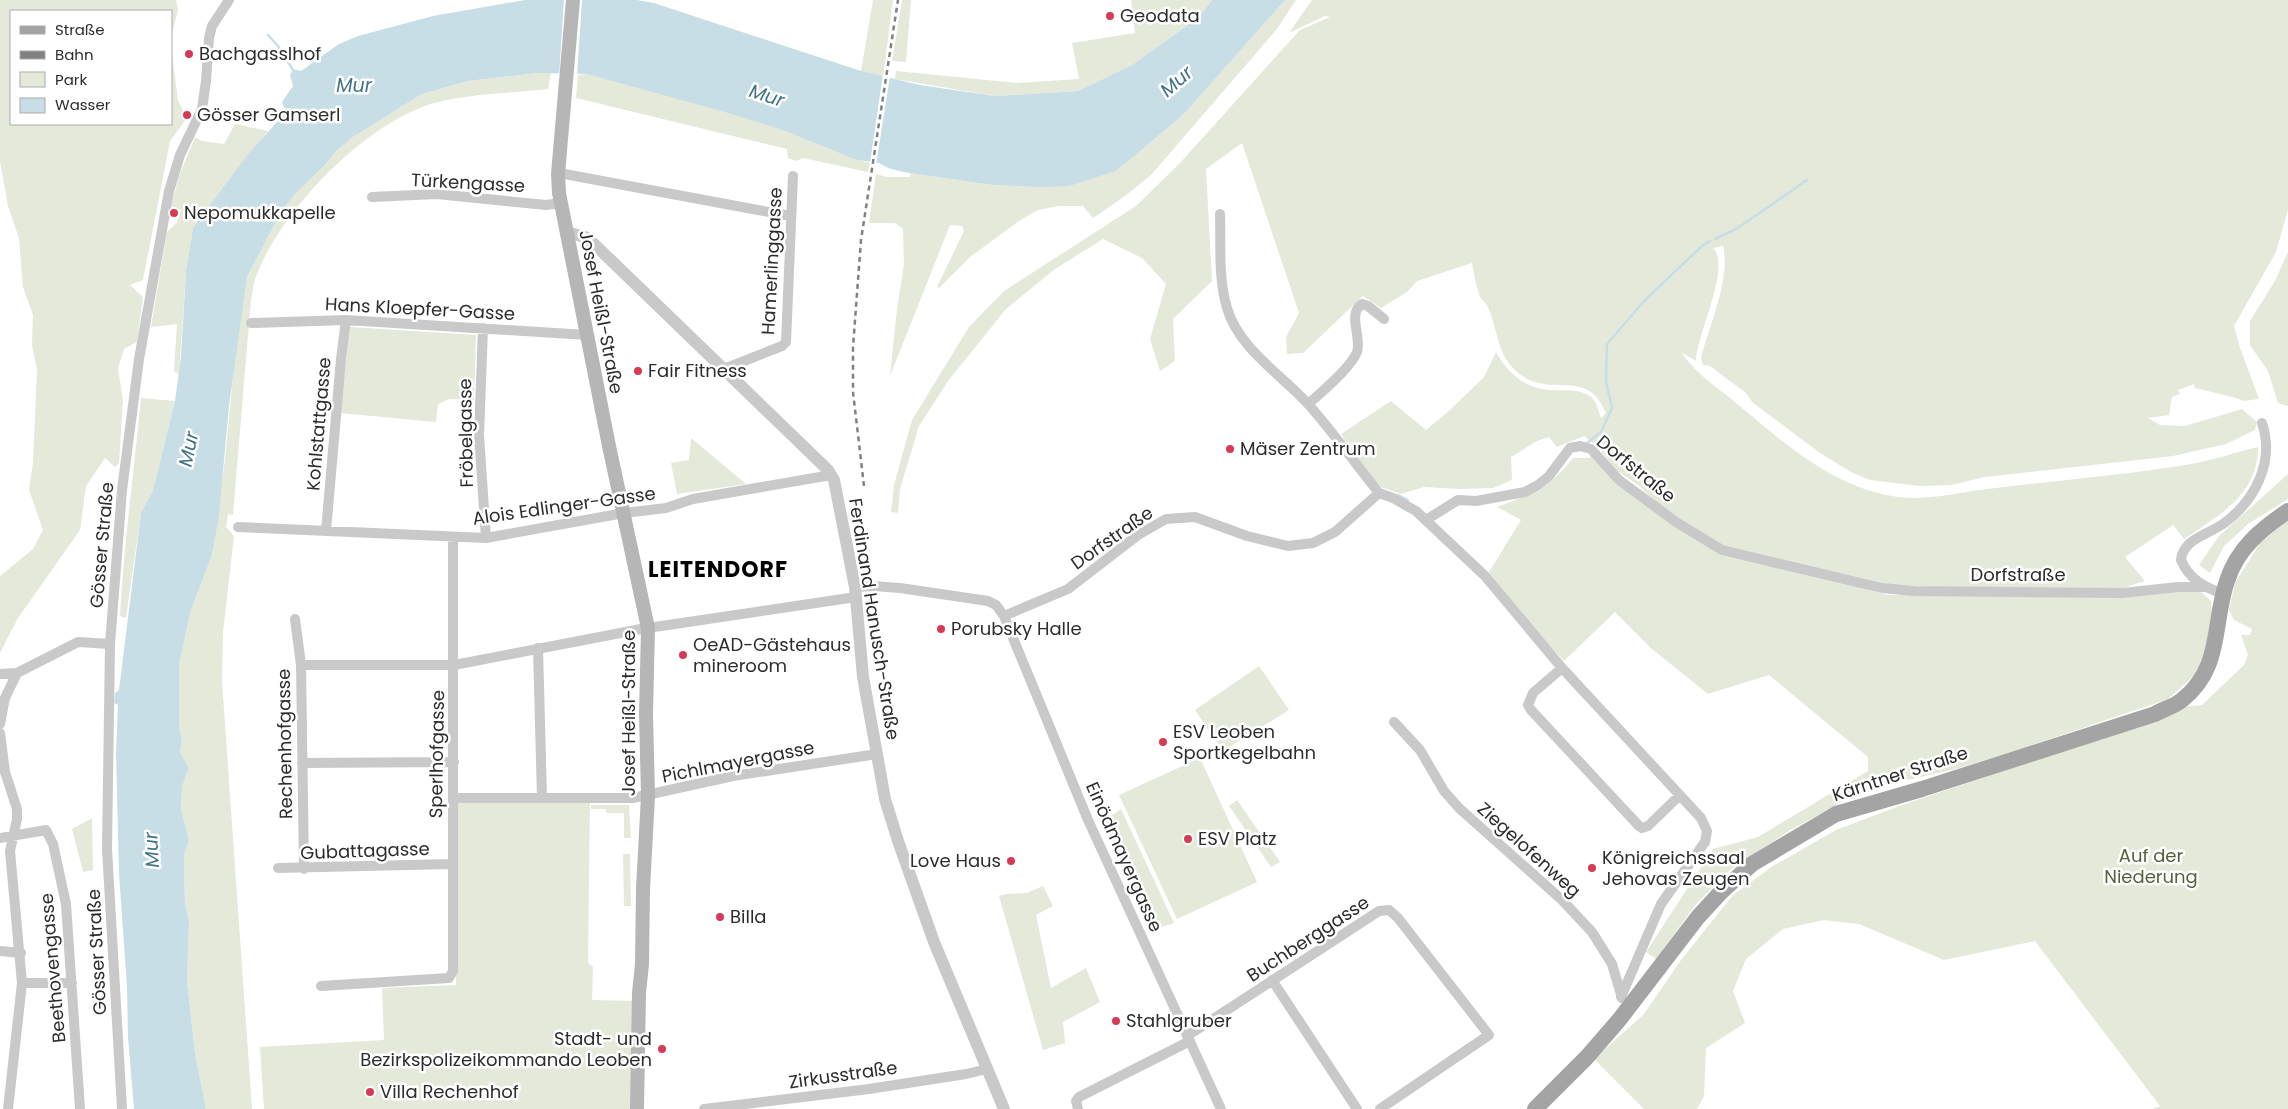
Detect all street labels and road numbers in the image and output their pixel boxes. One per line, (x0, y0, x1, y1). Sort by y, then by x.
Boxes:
street label: Türkengasse (410, 167, 526, 198)
street label: Hamerlinggasse (755, 186, 788, 335)
street label: Josef Heißl-Straße (573, 228, 630, 396)
street label: Hans Kloepfer-Gasse (324, 291, 516, 326)
street label: Kohlstattgasse (300, 356, 337, 492)
street label: Fröbelgasse (452, 378, 479, 488)
street label: Dorfstraße (1591, 429, 1681, 508)
street label: Alois Edlinger-Gasse (471, 480, 657, 531)
street label: Gösser Straße (84, 481, 119, 609)
street label: Ferdinand Hanusch-Straße (843, 496, 906, 742)
street label: Dorfstraße (1066, 500, 1158, 575)
street label: Dorfstraße (1970, 562, 2066, 587)
street label: Josef Heißl-Straße (616, 630, 641, 796)
street label: Rechenhofgasse (271, 669, 298, 819)
street label: Sperlhofgasse (423, 690, 450, 818)
street label: Pichlmayergasse (660, 734, 816, 789)
street label: Kärntner Straße (1829, 740, 1971, 807)
street label: Einödmayergasse (1080, 778, 1169, 936)
street label: Ziegelofenweg (1472, 796, 1586, 903)
street label: Gubattagasse (300, 836, 430, 865)
street label: Gösser Straße (81, 888, 112, 1016)
street label: Buchberggasse (1242, 890, 1374, 988)
street label: Beethovengasse (34, 892, 71, 1044)
street label: Zirkusstraße (787, 1055, 899, 1094)

